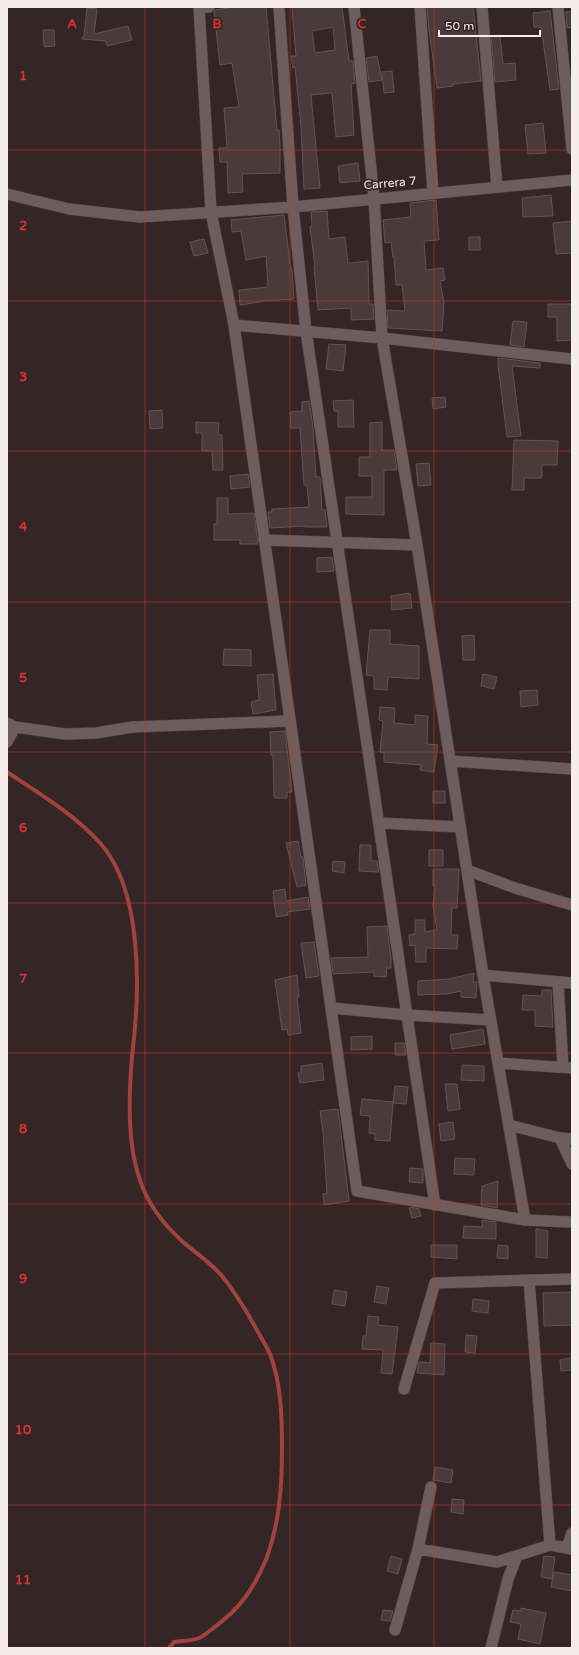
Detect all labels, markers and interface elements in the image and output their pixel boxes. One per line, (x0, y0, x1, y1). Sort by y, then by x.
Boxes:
scale bar (439, 12, 540, 38)
text: A (67, 16, 77, 32)
text: B (212, 16, 222, 32)
text: C (357, 16, 367, 32)
text: 50 m (445, 19, 474, 33)
text: 1 (19, 68, 27, 84)
street label: Carrera 7 (363, 174, 417, 192)
text: 2 (19, 218, 27, 234)
text: 3 (19, 369, 27, 385)
text: 4 (19, 519, 28, 535)
text: 5 (19, 670, 27, 686)
text: 6 (19, 820, 27, 836)
text: 7 (19, 971, 27, 987)
text: 8 (19, 1121, 27, 1137)
text: 9 (19, 1271, 27, 1287)
text: 10 (15, 1422, 31, 1438)
text: 11 (15, 1572, 31, 1588)

